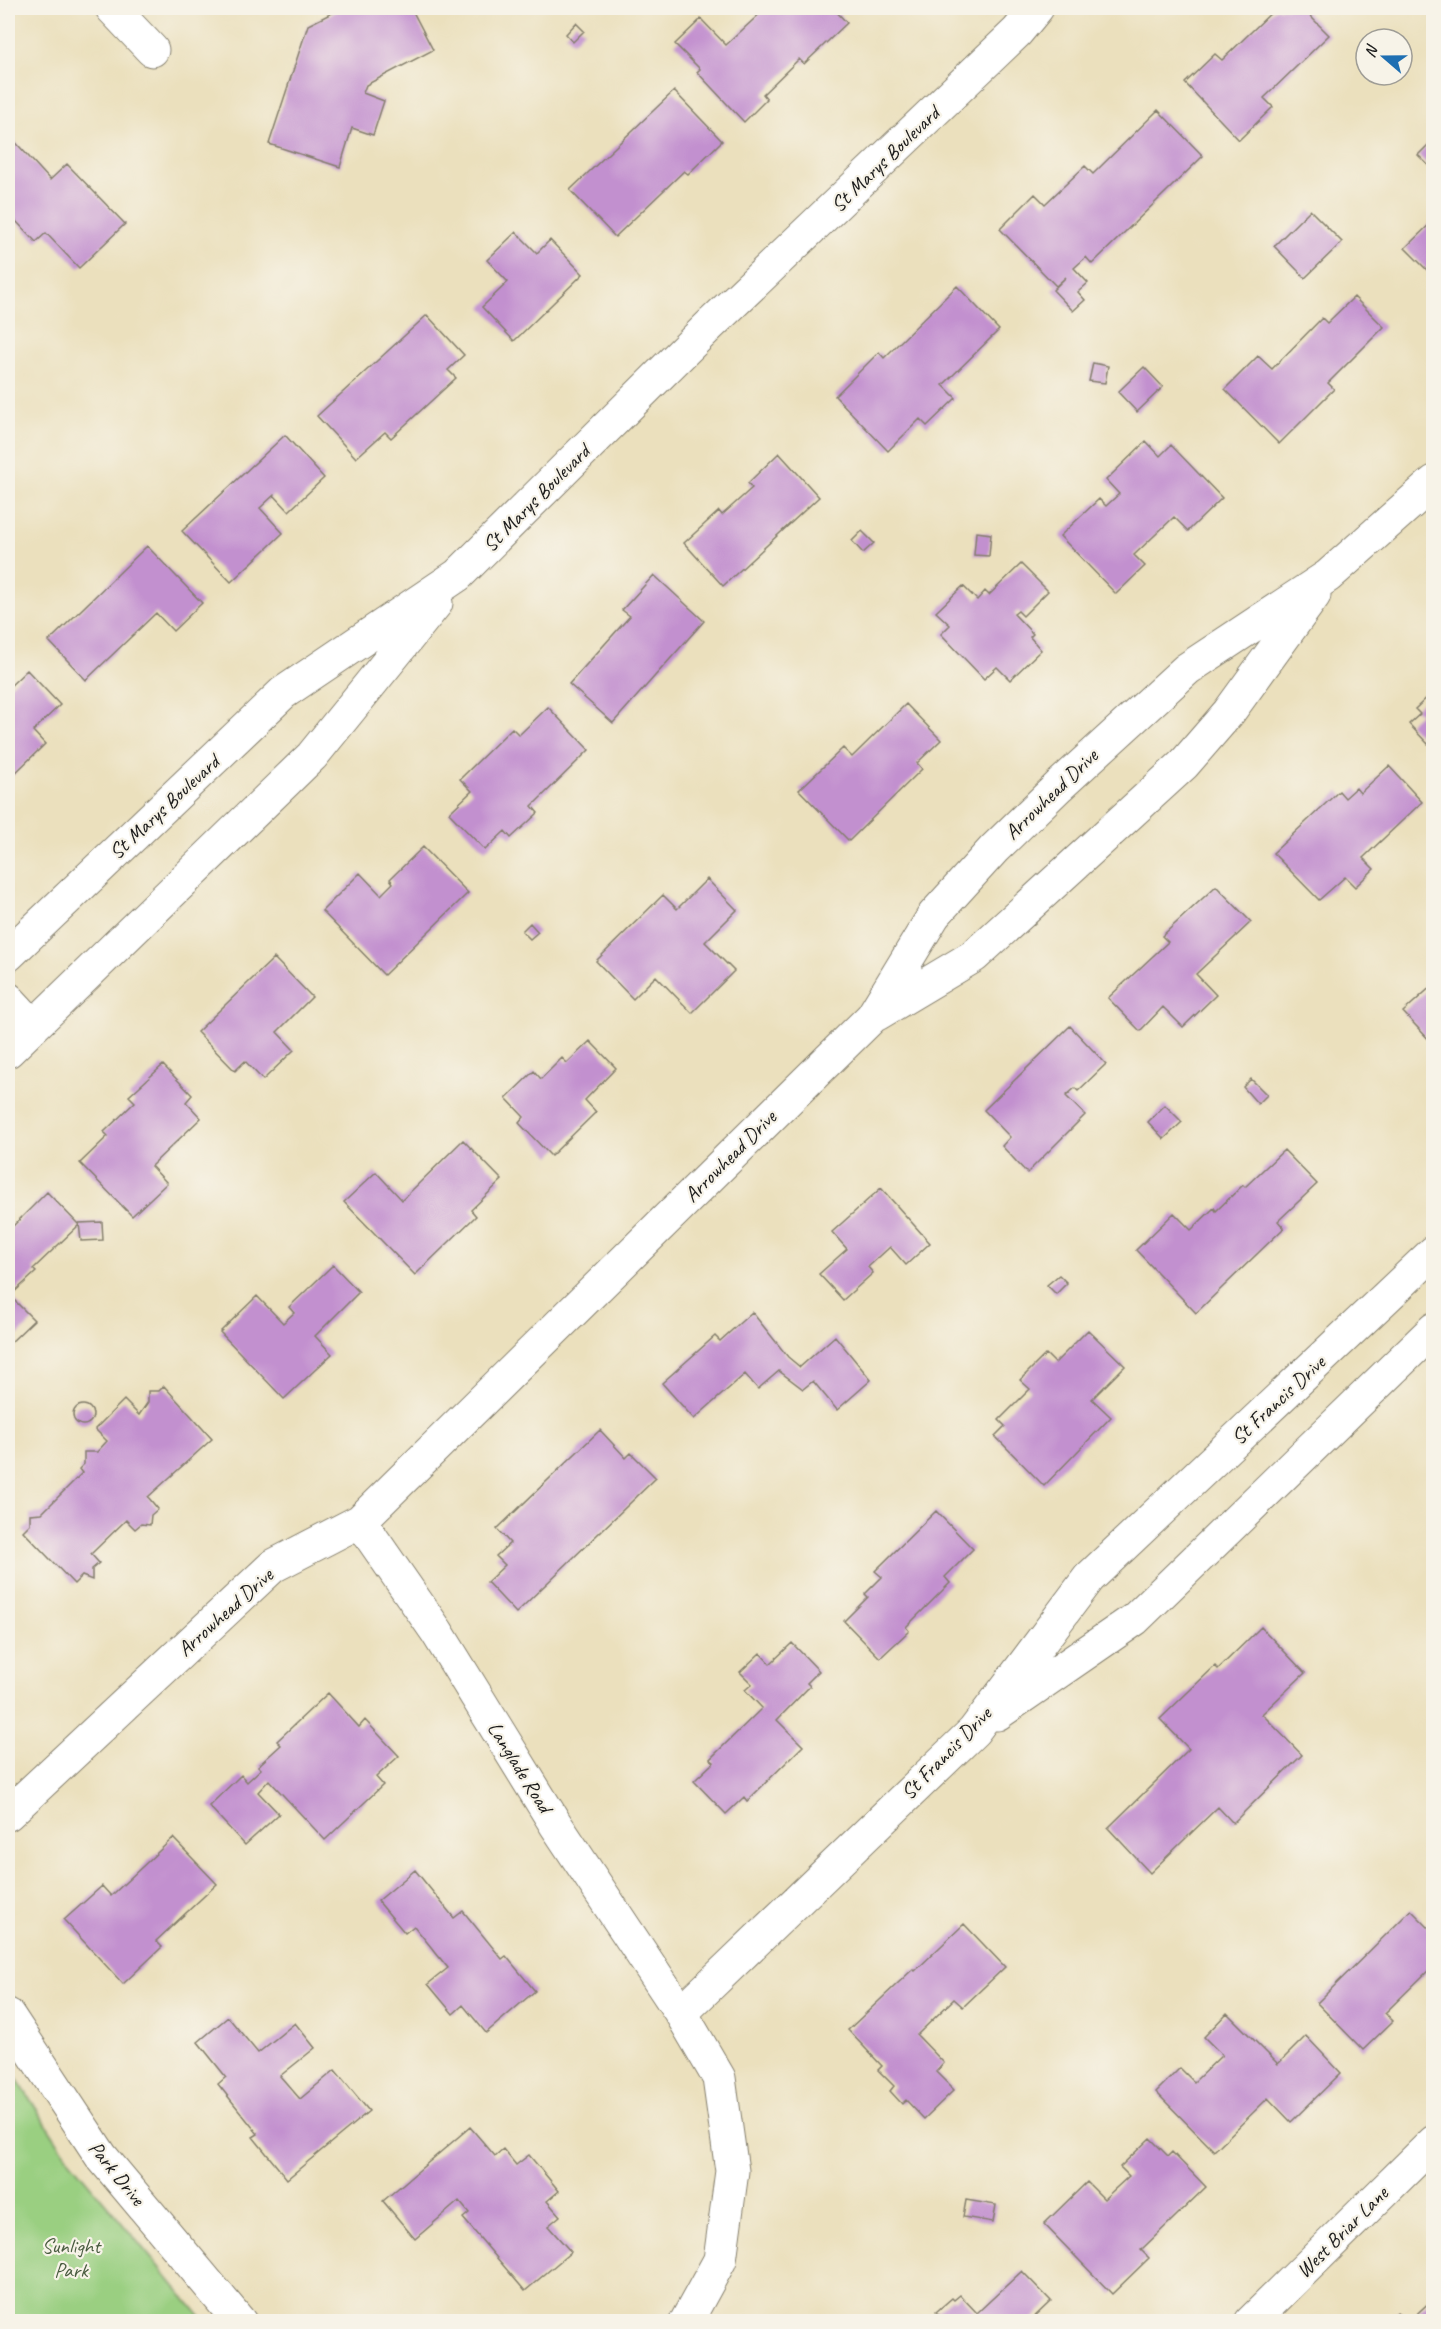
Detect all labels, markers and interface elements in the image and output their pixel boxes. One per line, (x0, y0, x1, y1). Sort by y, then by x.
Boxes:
north arrow (1354, 27, 1414, 87)
text: N (1360, 41, 1383, 60)
street label: St Marys Boulevard (825, 98, 948, 217)
street label: St Marys Boulevard (477, 436, 598, 557)
street label: Arrowhead Drive (999, 742, 1104, 845)
street label: St Marys Boulevard (103, 747, 227, 865)
street label: Arrowhead Drive (678, 1104, 782, 1208)
street label: St Francis Drive (1226, 1348, 1332, 1450)
street label: Arrowhead Drive (172, 1561, 279, 1662)
street label: St Francis Drive (895, 1700, 998, 1805)
street label: Langlade Road (482, 1717, 560, 1820)
street label: Park Drive (83, 2135, 152, 2212)
street label: West Briar Lane (1291, 2180, 1394, 2283)
park label: Sunlight Park (42, 2233, 102, 2283)

